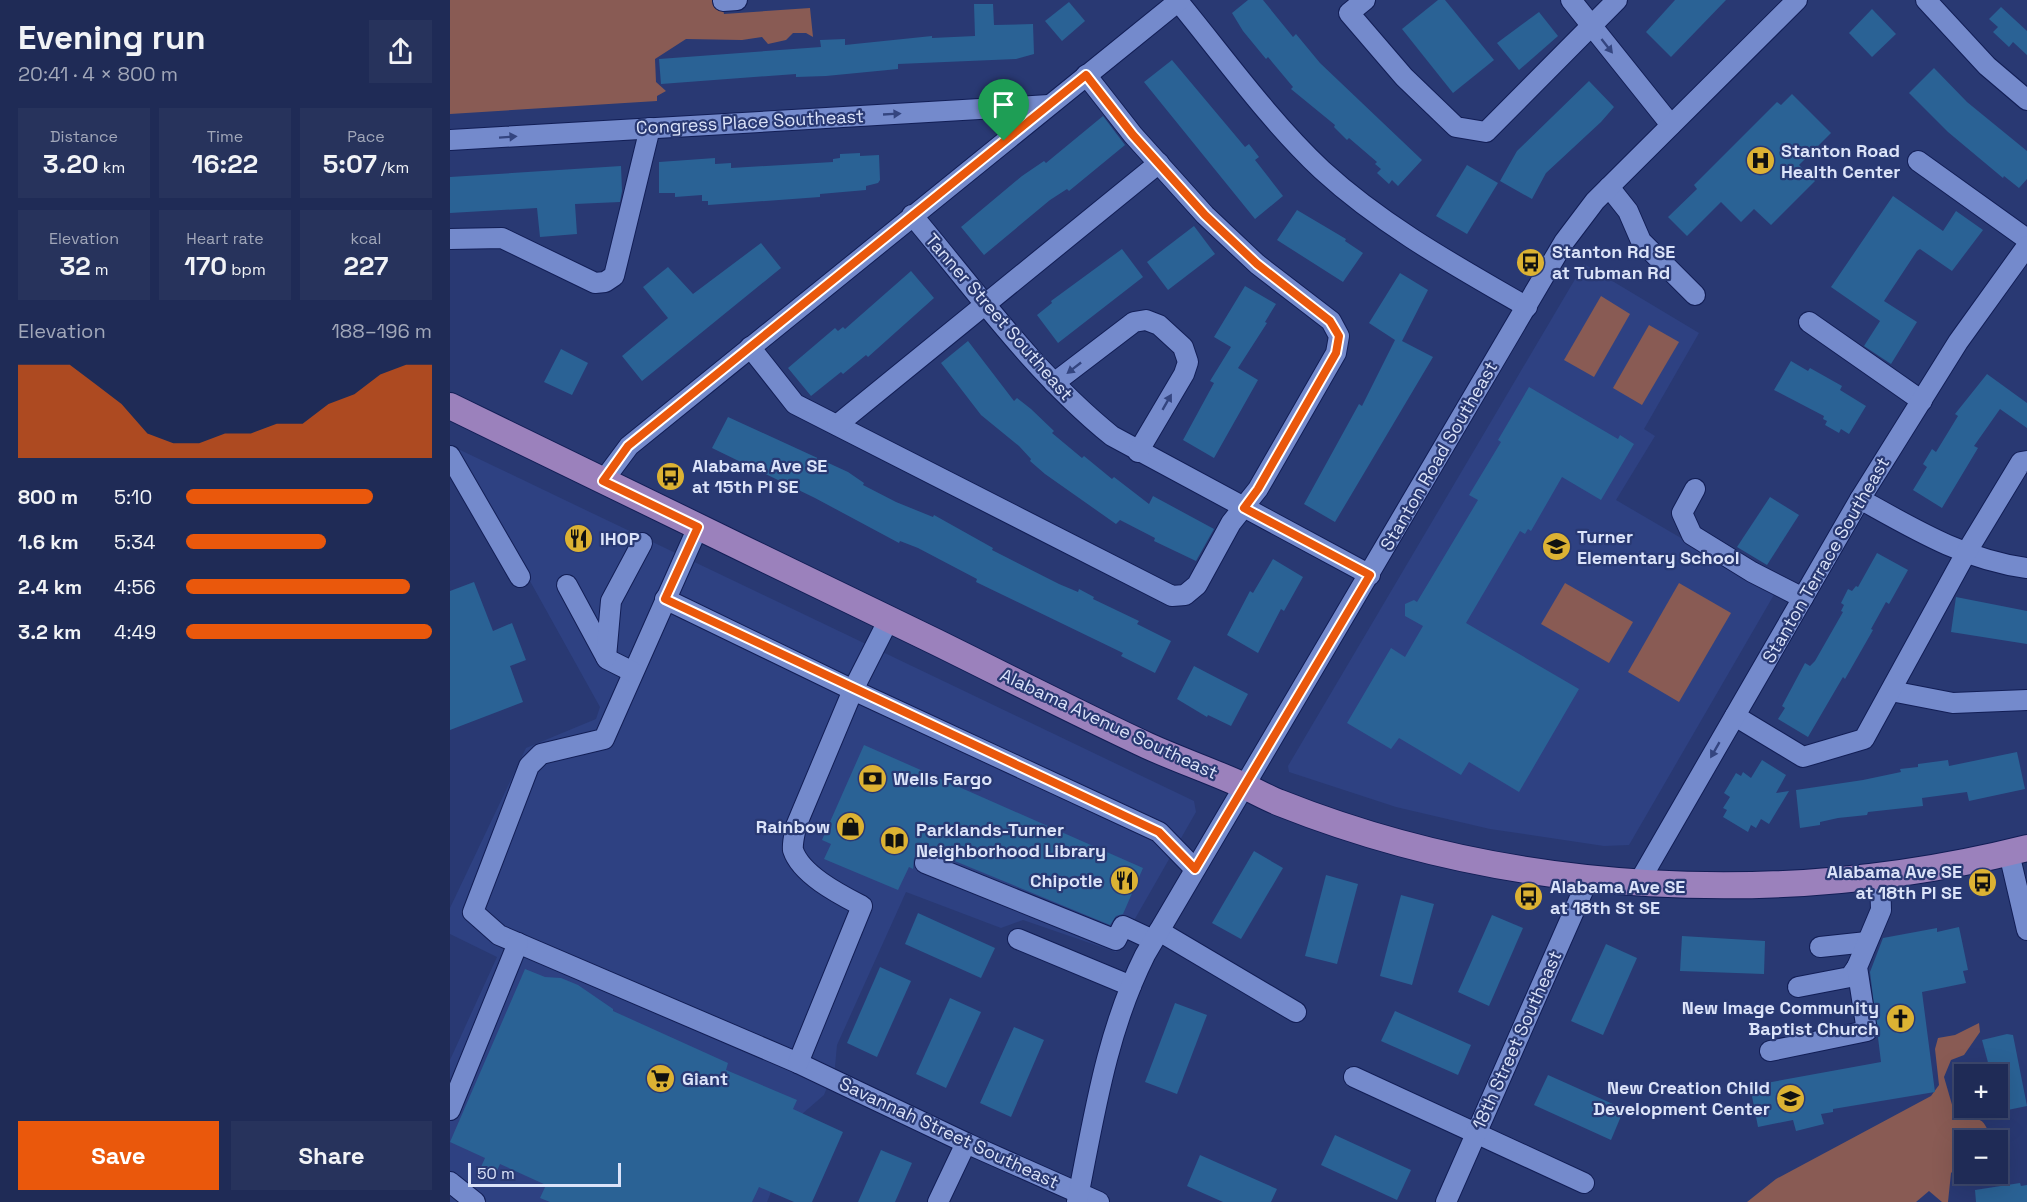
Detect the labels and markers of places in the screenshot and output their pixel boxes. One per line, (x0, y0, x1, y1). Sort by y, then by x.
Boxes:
pin (978, 79, 1029, 141)
place label: Stanton Road Health Center (1781, 139, 1900, 183)
hospital icon: Stanton Road Health Center (1744, 145, 1776, 177)
place label: Stanton Rd SE at Tubman Rd (1552, 240, 1675, 284)
bus stop icon: Stanton Rd SE at Tubman Rd (1515, 246, 1547, 278)
place label: Alabama Ave SE at 15th Pl SE (692, 454, 827, 498)
bus stop icon: Alabama Ave SE at 15th Pl SE (655, 460, 687, 492)
restaurant icon: IHOP (563, 523, 595, 555)
place label: Turner Elementary School (1577, 525, 1740, 569)
place label: IHOP (600, 527, 640, 550)
school or university icon: Turner Elementary School (1540, 531, 1572, 563)
bank icon: Wells Fargo (856, 763, 888, 795)
place label: Wells Fargo (893, 767, 992, 790)
shop icon: Rainbow (835, 811, 867, 843)
place label: Rainbow (756, 815, 830, 838)
place label: Parklands-Turner Neighborhood Library (916, 818, 1106, 862)
library icon: Parklands-Turner Neighborhood Library (879, 824, 911, 856)
place label: Alabama Ave SE at 18th Pl SE (1827, 860, 1962, 904)
restaurant icon: Chipotle (1108, 865, 1140, 897)
bus stop icon: Alabama Ave SE at 18th Pl SE (1967, 866, 1999, 898)
place label: Chipotle (1030, 869, 1103, 892)
place label: Alabama Ave SE at 18th St SE (1550, 875, 1685, 919)
bus stop icon: Alabama Ave SE at 18th St SE (1513, 881, 1545, 913)
place label: New Image Community Baptist Church (1682, 996, 1879, 1040)
church icon: New Image Community Baptist Church (1884, 1002, 1916, 1034)
supermarket icon: Giant (645, 1063, 677, 1095)
place label: Giant (682, 1067, 728, 1090)
place label: New Creation Child Development Center (1593, 1076, 1770, 1120)
school or university icon: New Creation Child Development Center (1775, 1082, 1807, 1114)

